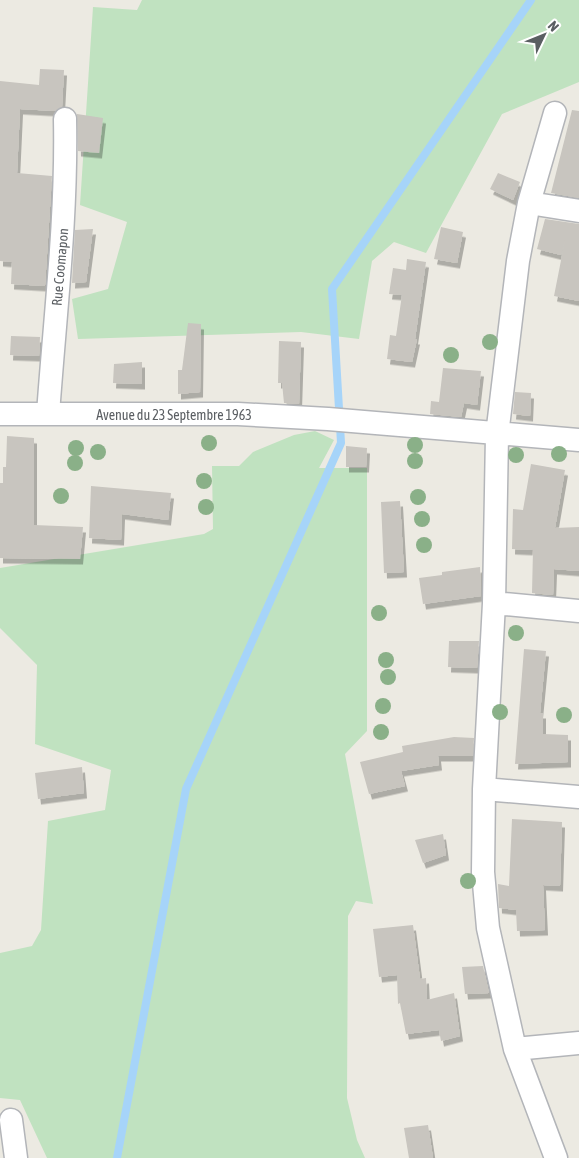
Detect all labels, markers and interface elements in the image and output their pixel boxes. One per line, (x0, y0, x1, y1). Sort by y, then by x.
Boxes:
north arrow (519, 10, 569, 60)
text: N (545, 18, 562, 35)
street label: Rue Coomapon (49, 227, 71, 307)
street label: Avenue du 23 Septembre 1963 (96, 407, 252, 423)

